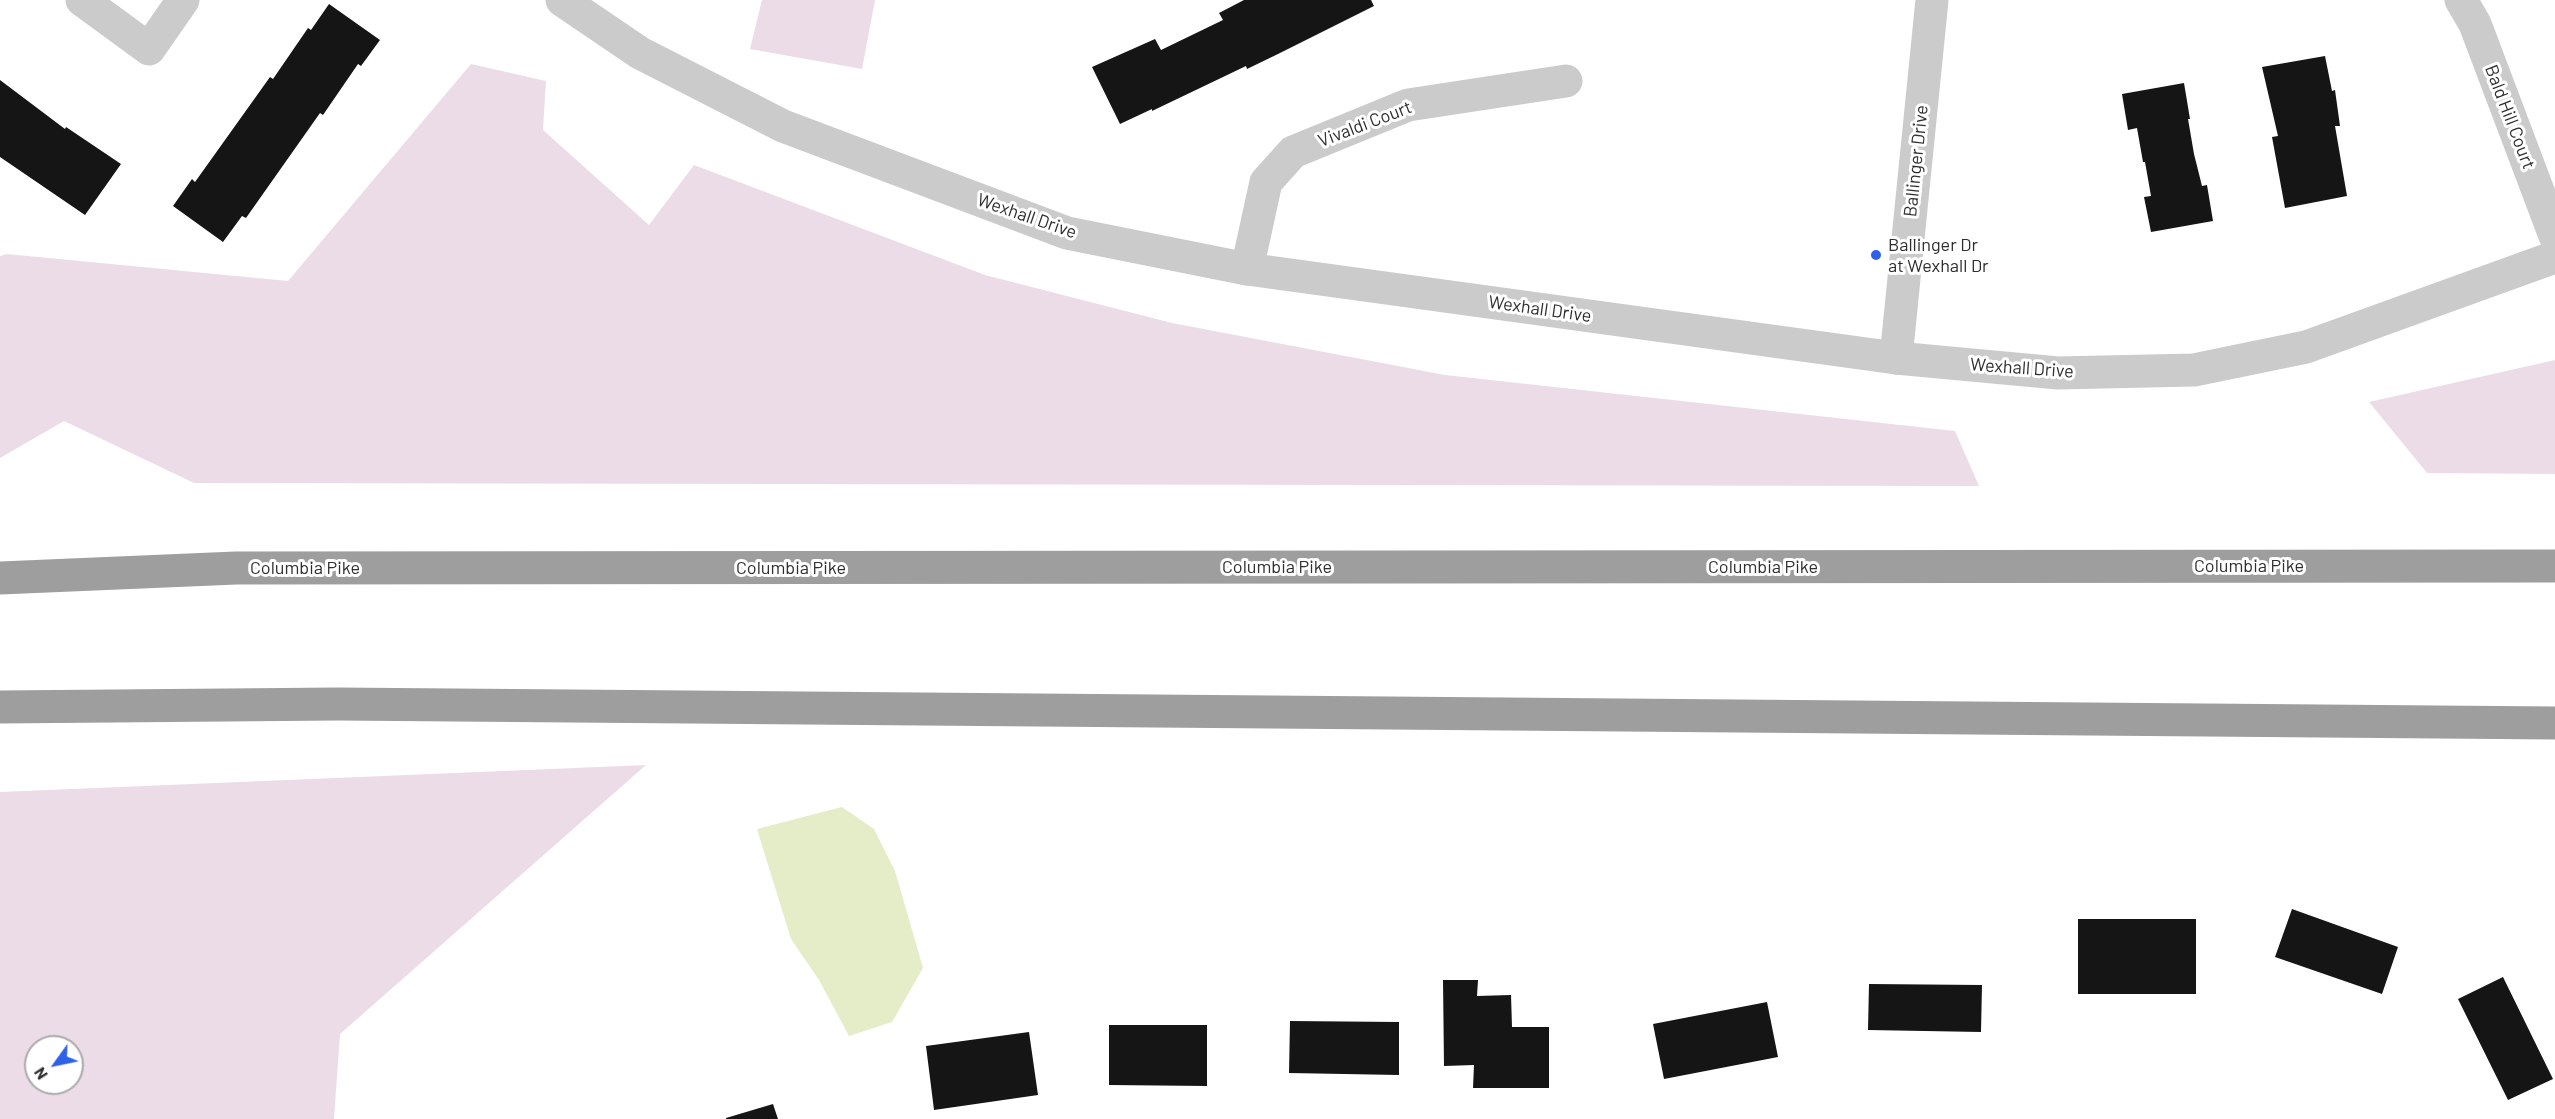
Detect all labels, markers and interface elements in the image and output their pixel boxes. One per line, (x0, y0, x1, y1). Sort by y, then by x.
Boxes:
street label: Bald Hill Court (2480, 62, 2540, 172)
street label: Vivaldi Court (1315, 96, 1415, 152)
street label: Ballinger Drive (1899, 104, 1933, 218)
street label: Wexhall Drive (974, 189, 1080, 243)
place label: Ballinger Dr at Wexhall Dr (1888, 234, 1989, 276)
marker: Ballinger Dr at Wexhall Dr (1869, 248, 1883, 262)
street label: Wexhall Drive (1487, 291, 1593, 327)
street label: Wexhall Drive (1970, 354, 2074, 382)
street label: Columbia Pike (2194, 555, 2304, 577)
street label: Columbia Pike (1222, 556, 1332, 578)
street label: Columbia Pike (1708, 556, 1818, 578)
street label: Columbia Pike (250, 557, 360, 579)
street label: Columbia Pike (736, 557, 846, 579)
north arrow (24, 1035, 84, 1095)
text: N (29, 1064, 51, 1084)

